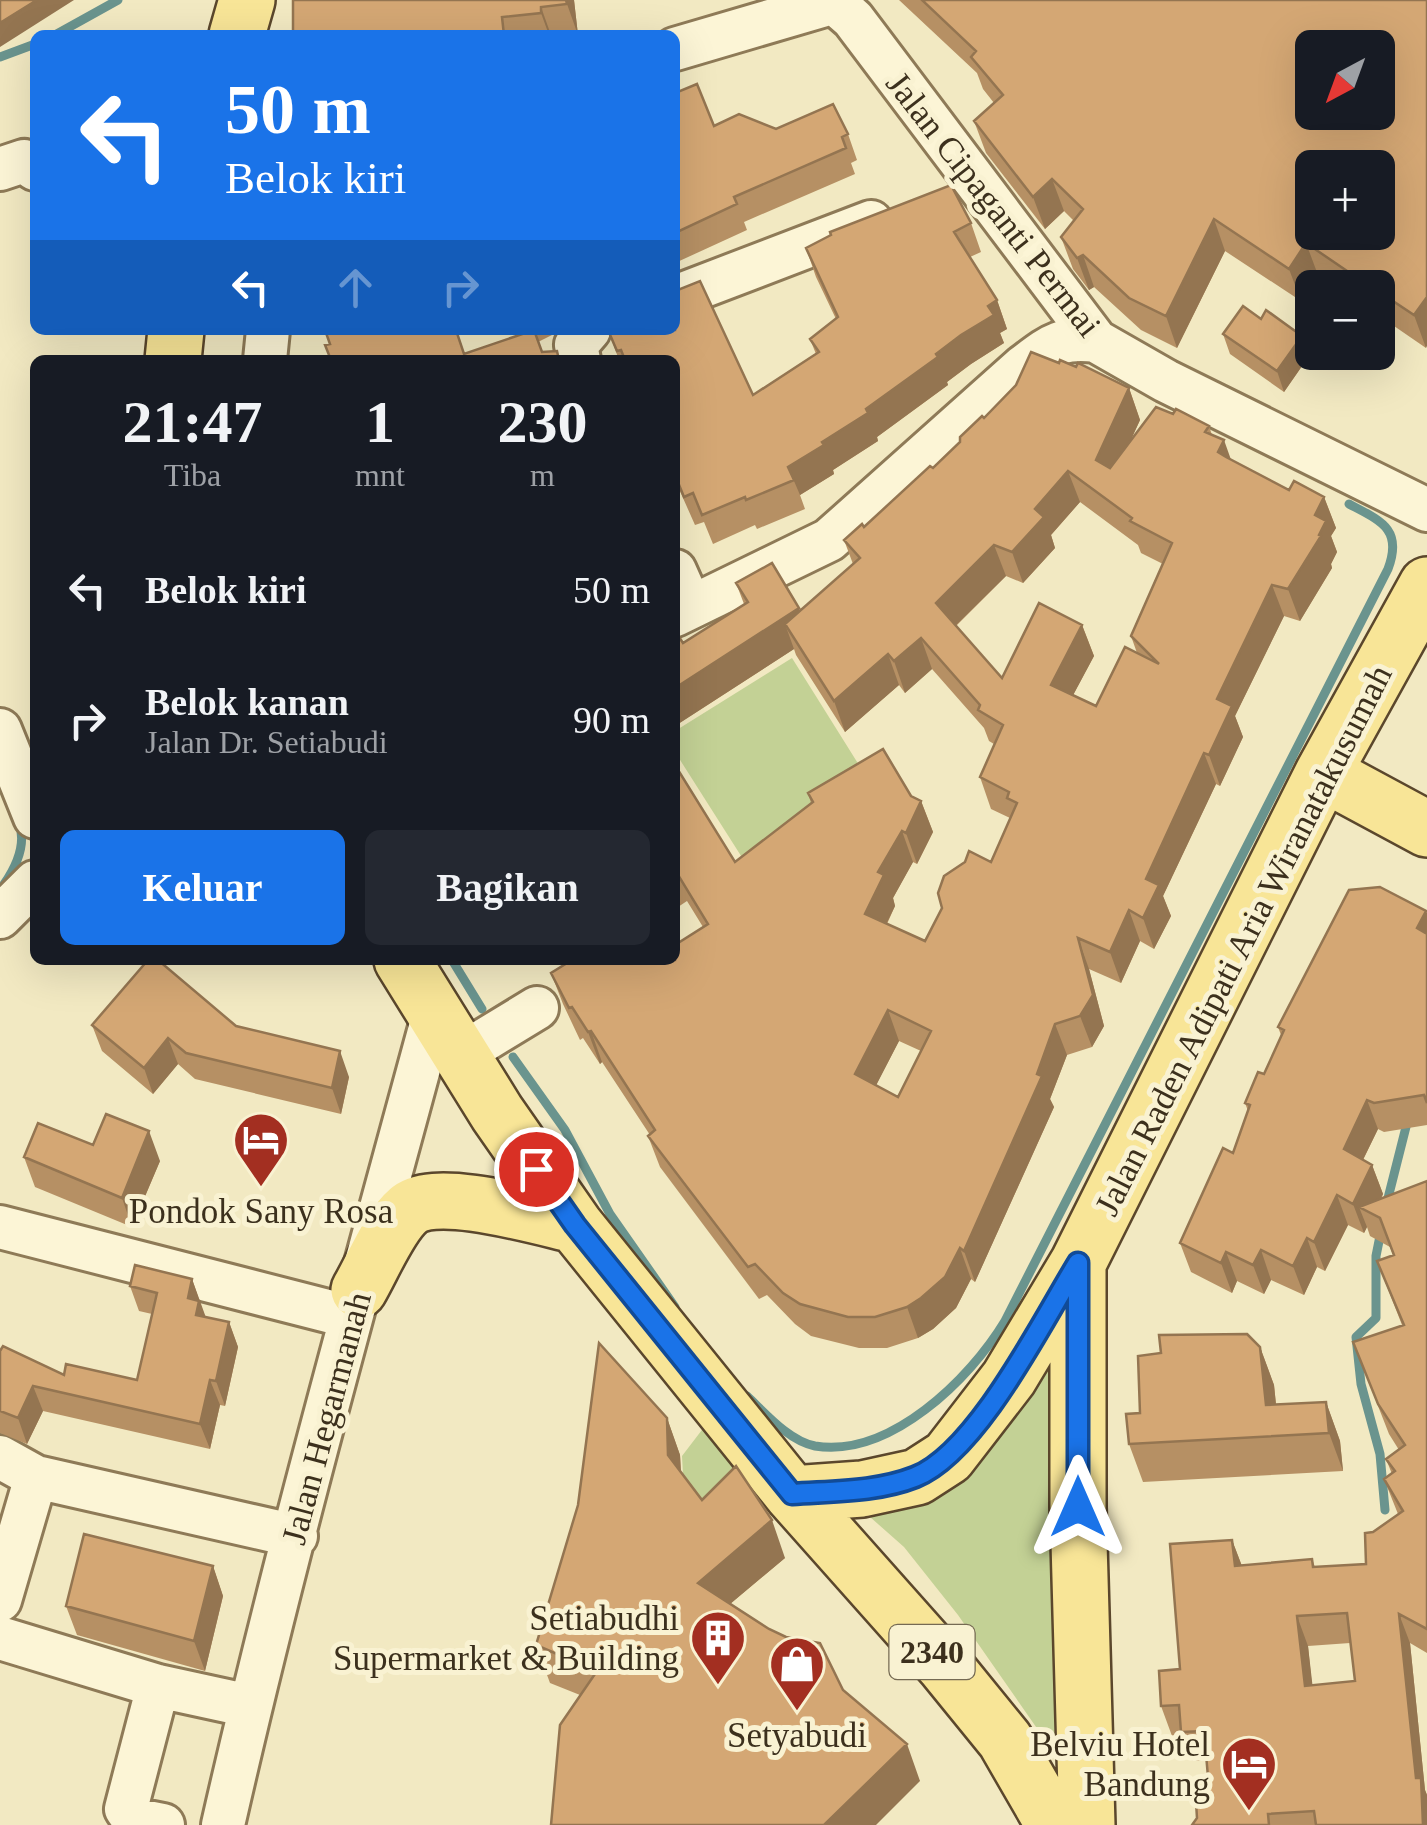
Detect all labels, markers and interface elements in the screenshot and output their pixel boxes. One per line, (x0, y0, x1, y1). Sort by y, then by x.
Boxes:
north arrow (1295, 30, 1395, 130)
map controls (1295, 30, 1395, 370)
street label: Jalan Cipaganti Permai (878, 64, 1109, 344)
icon: left (60, 70, 190, 200)
text: 50 m (225, 71, 371, 148)
button: + (1295, 150, 1395, 250)
text: Belok kiri (225, 153, 406, 203)
icon: left (223, 260, 278, 315)
icon: ahead (328, 260, 383, 315)
icon: right (433, 260, 488, 315)
button: − (1295, 270, 1395, 370)
text: 21:47 (123, 389, 263, 455)
text: 1 (365, 389, 395, 455)
text: 230 (497, 389, 587, 455)
text: Tiba (164, 457, 221, 493)
text: mnt (355, 457, 405, 493)
text: m (530, 457, 555, 493)
icon: left (60, 563, 115, 618)
text: Belok kiri (145, 569, 307, 611)
text: 50 m (573, 569, 650, 611)
street label: Jalan Raden Adipati Aria Wiranatakusumah (1087, 658, 1400, 1222)
text: Belok kanan (145, 681, 349, 723)
icon: right (60, 693, 115, 748)
text: 90 m (573, 699, 650, 741)
text: Jalan Dr. Setiabudi (145, 724, 388, 760)
button: Keluar (60, 830, 345, 945)
button: Bagikan (365, 830, 650, 945)
hotel icon: Pondok Sany Rosa (231, 1110, 291, 1189)
pin (494, 1127, 579, 1212)
icon: arrive (509, 1142, 564, 1197)
place label: Pondok Sany Rosa (129, 1192, 394, 1231)
street label: Jalan Hegarmanah (274, 1287, 379, 1548)
position arrow (1026, 1455, 1130, 1559)
place label: Setiabudhi Supermarket & Building (333, 1599, 679, 1678)
building icon: Setiabudhi Supermarket & Building (688, 1608, 748, 1687)
road number: 2340 (890, 1625, 974, 1679)
shop icon: Setyabudi (767, 1634, 827, 1713)
place label: Setyabudi (727, 1716, 867, 1755)
place label: Belviu Hotel Bandung (1030, 1725, 1210, 1804)
hotel icon: Belviu Hotel Bandung (1219, 1734, 1279, 1813)

